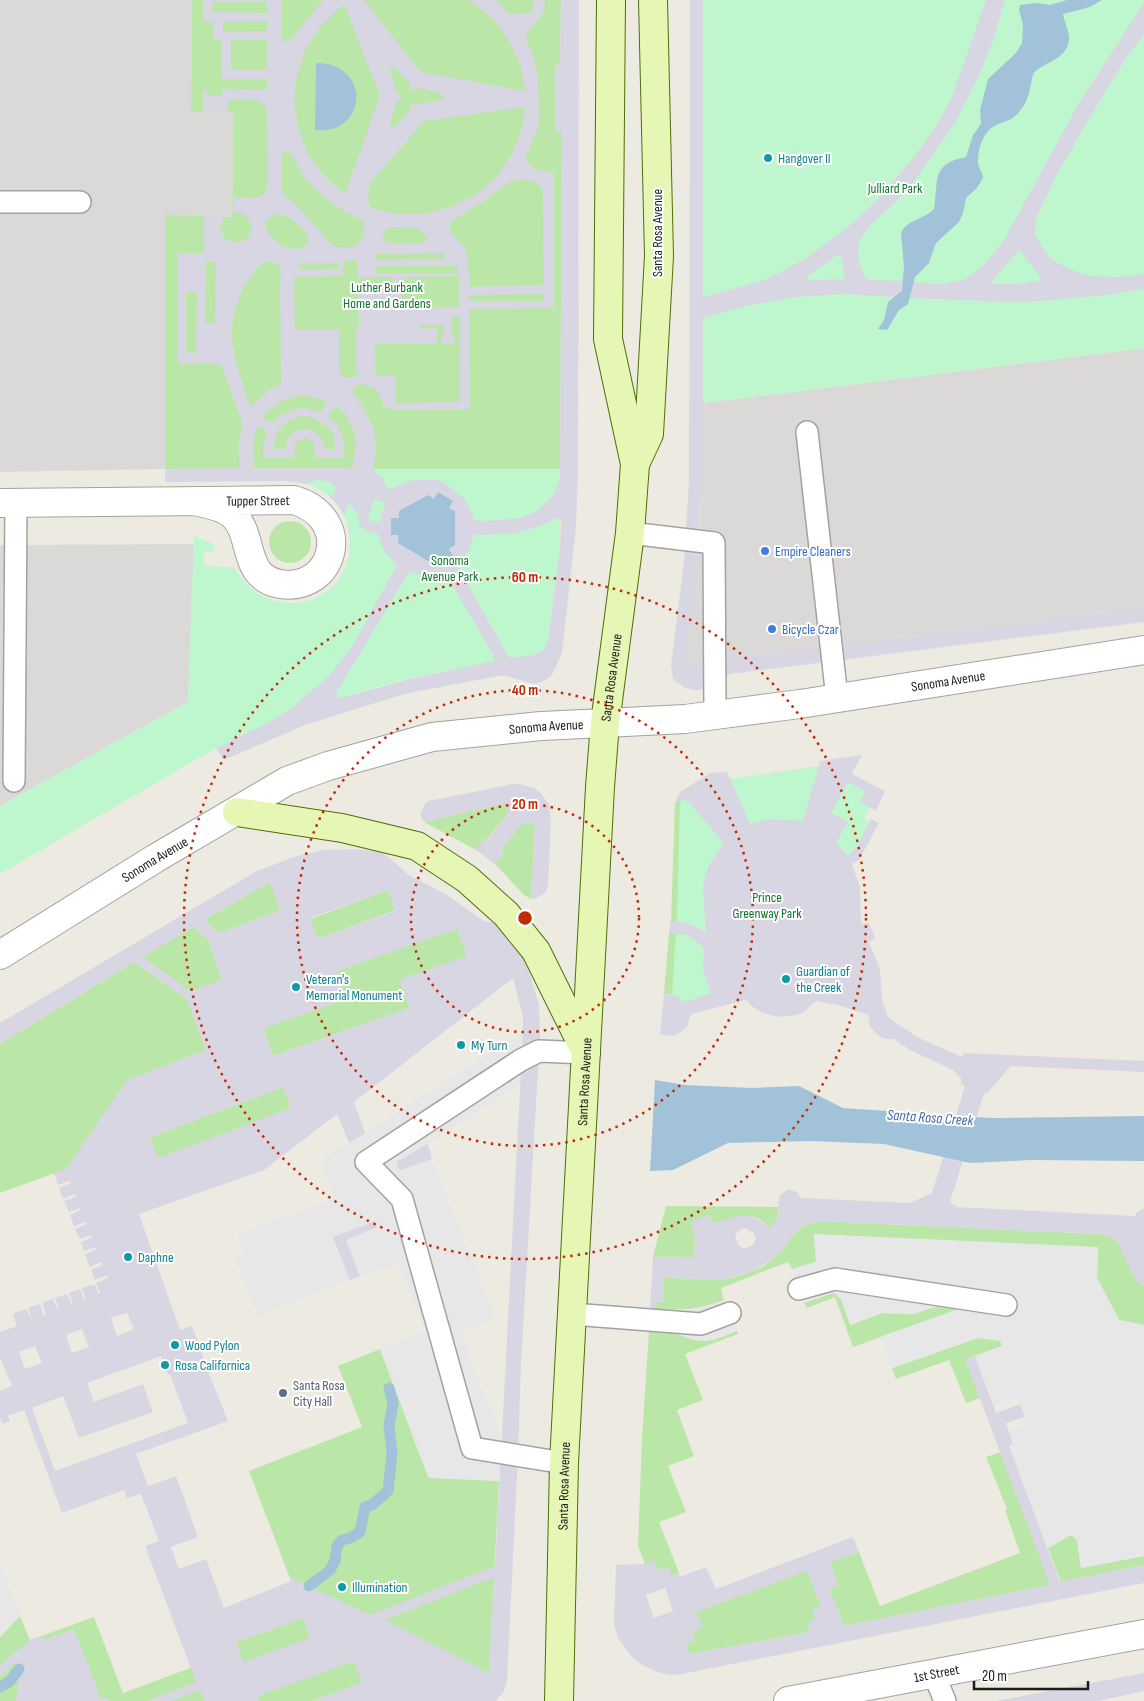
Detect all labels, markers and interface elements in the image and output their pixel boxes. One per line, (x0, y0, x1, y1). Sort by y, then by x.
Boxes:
place label: Hangover II (778, 150, 831, 167)
marker: Hangover II (762, 152, 774, 164)
park label: Julliard Park (867, 180, 923, 197)
street label: Santa Rosa Avenue (649, 189, 666, 277)
park label: Luther Burbank Home and Gardens (343, 279, 431, 312)
street label: Tupper Street (226, 492, 290, 509)
place label: Empire Cleaners (775, 543, 851, 560)
marker: Empire Cleaners (759, 545, 771, 557)
park label: Sonoma Avenue Park (421, 552, 479, 585)
text: 60 m (512, 568, 538, 587)
place label: Bicycle Czar (782, 621, 839, 638)
marker: Bicycle Czar (766, 623, 778, 635)
street label: Santa Rosa Avenue (597, 633, 625, 722)
street label: Sonoma Avenue (910, 667, 986, 695)
text: 40 m (512, 681, 538, 700)
street label: Sonoma Avenue (508, 716, 584, 738)
text: 20 m (512, 795, 538, 814)
street label: Sonoma Avenue (118, 833, 191, 886)
park label: Prince Greenway Park (732, 889, 802, 922)
centre of rings (516, 909, 534, 927)
place label: Guardian of the Creek (796, 963, 851, 996)
place label: Veteran's Memorial Monument (306, 971, 403, 1004)
marker: Guardian of the Creek (780, 973, 792, 985)
marker: Veteran's Memorial Monument (290, 981, 302, 993)
place label: My Turn (471, 1037, 507, 1054)
street label: Santa Rosa Avenue (573, 1037, 595, 1126)
marker: My Turn (455, 1039, 467, 1051)
water label: Santa Rosa Creek (886, 1106, 974, 1131)
place label: Daphne (138, 1249, 174, 1266)
marker: Daphne (122, 1251, 134, 1263)
place label: Wood Pylon (185, 1337, 239, 1354)
marker: Wood Pylon (169, 1339, 181, 1351)
place label: Rosa Californica (175, 1357, 250, 1374)
marker: Rosa Californica (159, 1359, 171, 1371)
place label: Santa Rosa City Hall (293, 1377, 345, 1410)
marker: Santa Rosa City Hall (277, 1387, 289, 1399)
street label: Santa Rosa Avenue (554, 1441, 574, 1530)
place label: Illumination (352, 1579, 408, 1596)
marker: Illumination (336, 1581, 348, 1593)
scale bar (974, 1658, 1088, 1690)
street label: 1st Street (912, 1660, 961, 1686)
text: 20 m (982, 1667, 1007, 1686)

